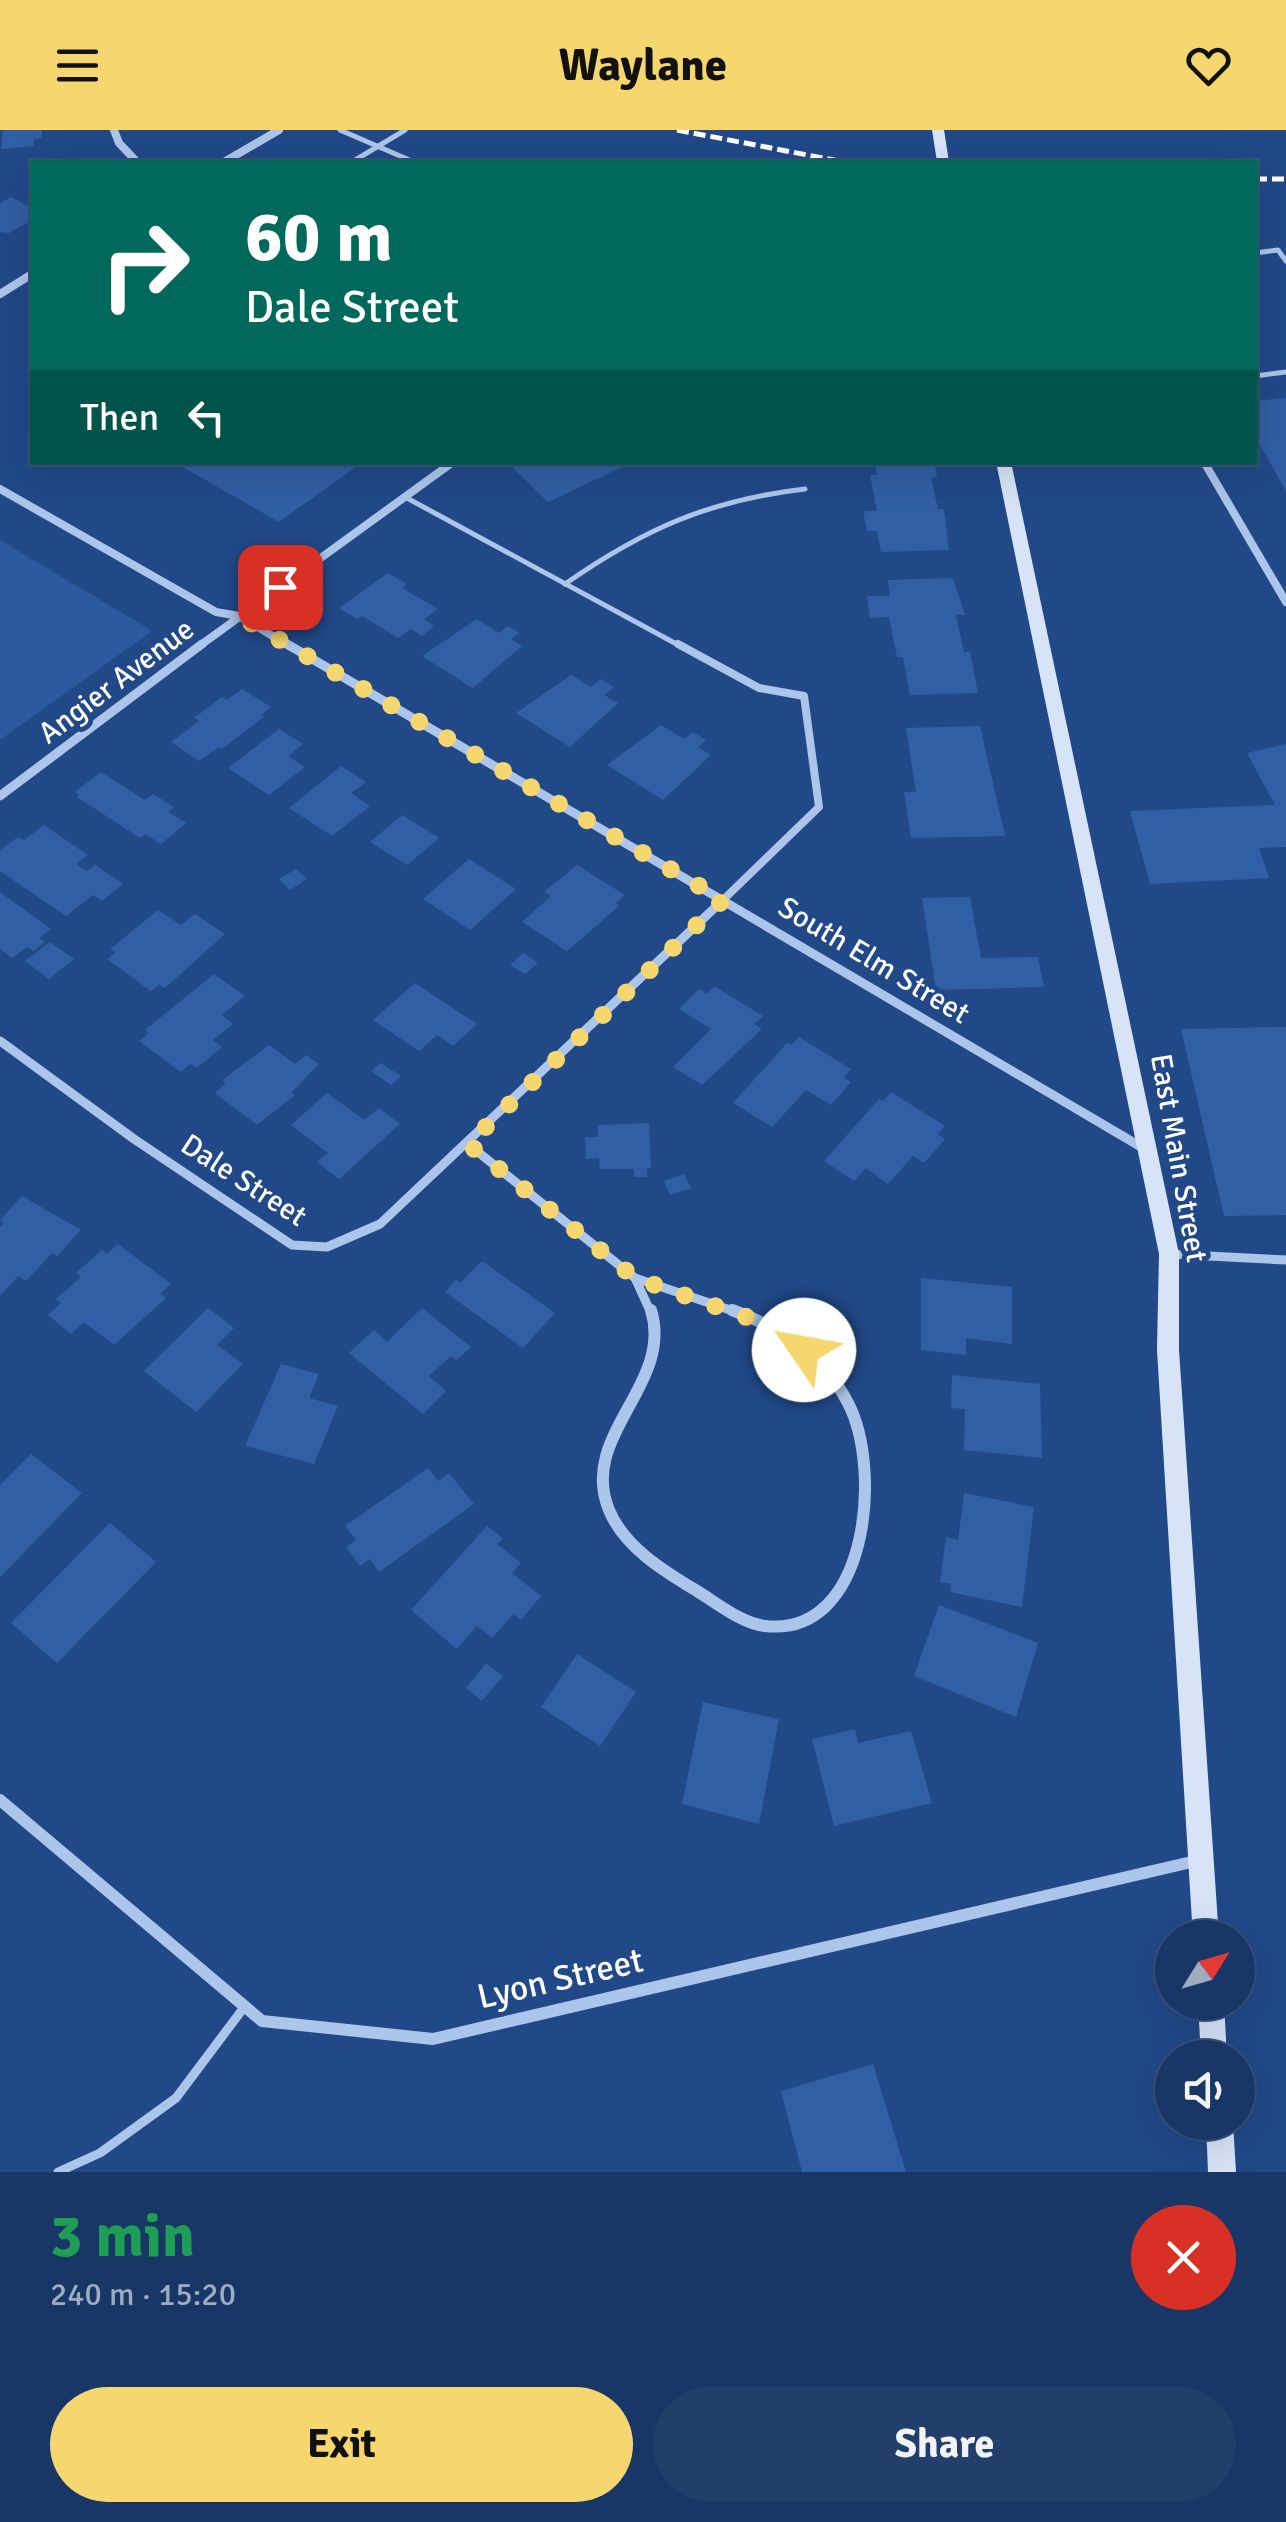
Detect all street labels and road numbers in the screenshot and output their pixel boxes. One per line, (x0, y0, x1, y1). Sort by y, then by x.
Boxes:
street label: Angier Avenue (31, 611, 201, 752)
street label: South Elm Street (771, 889, 976, 1032)
street label: East Main Street (1142, 1051, 1215, 1265)
street label: Dale Street (174, 1126, 314, 1235)
street label: Lyon Street (473, 1939, 647, 2018)

